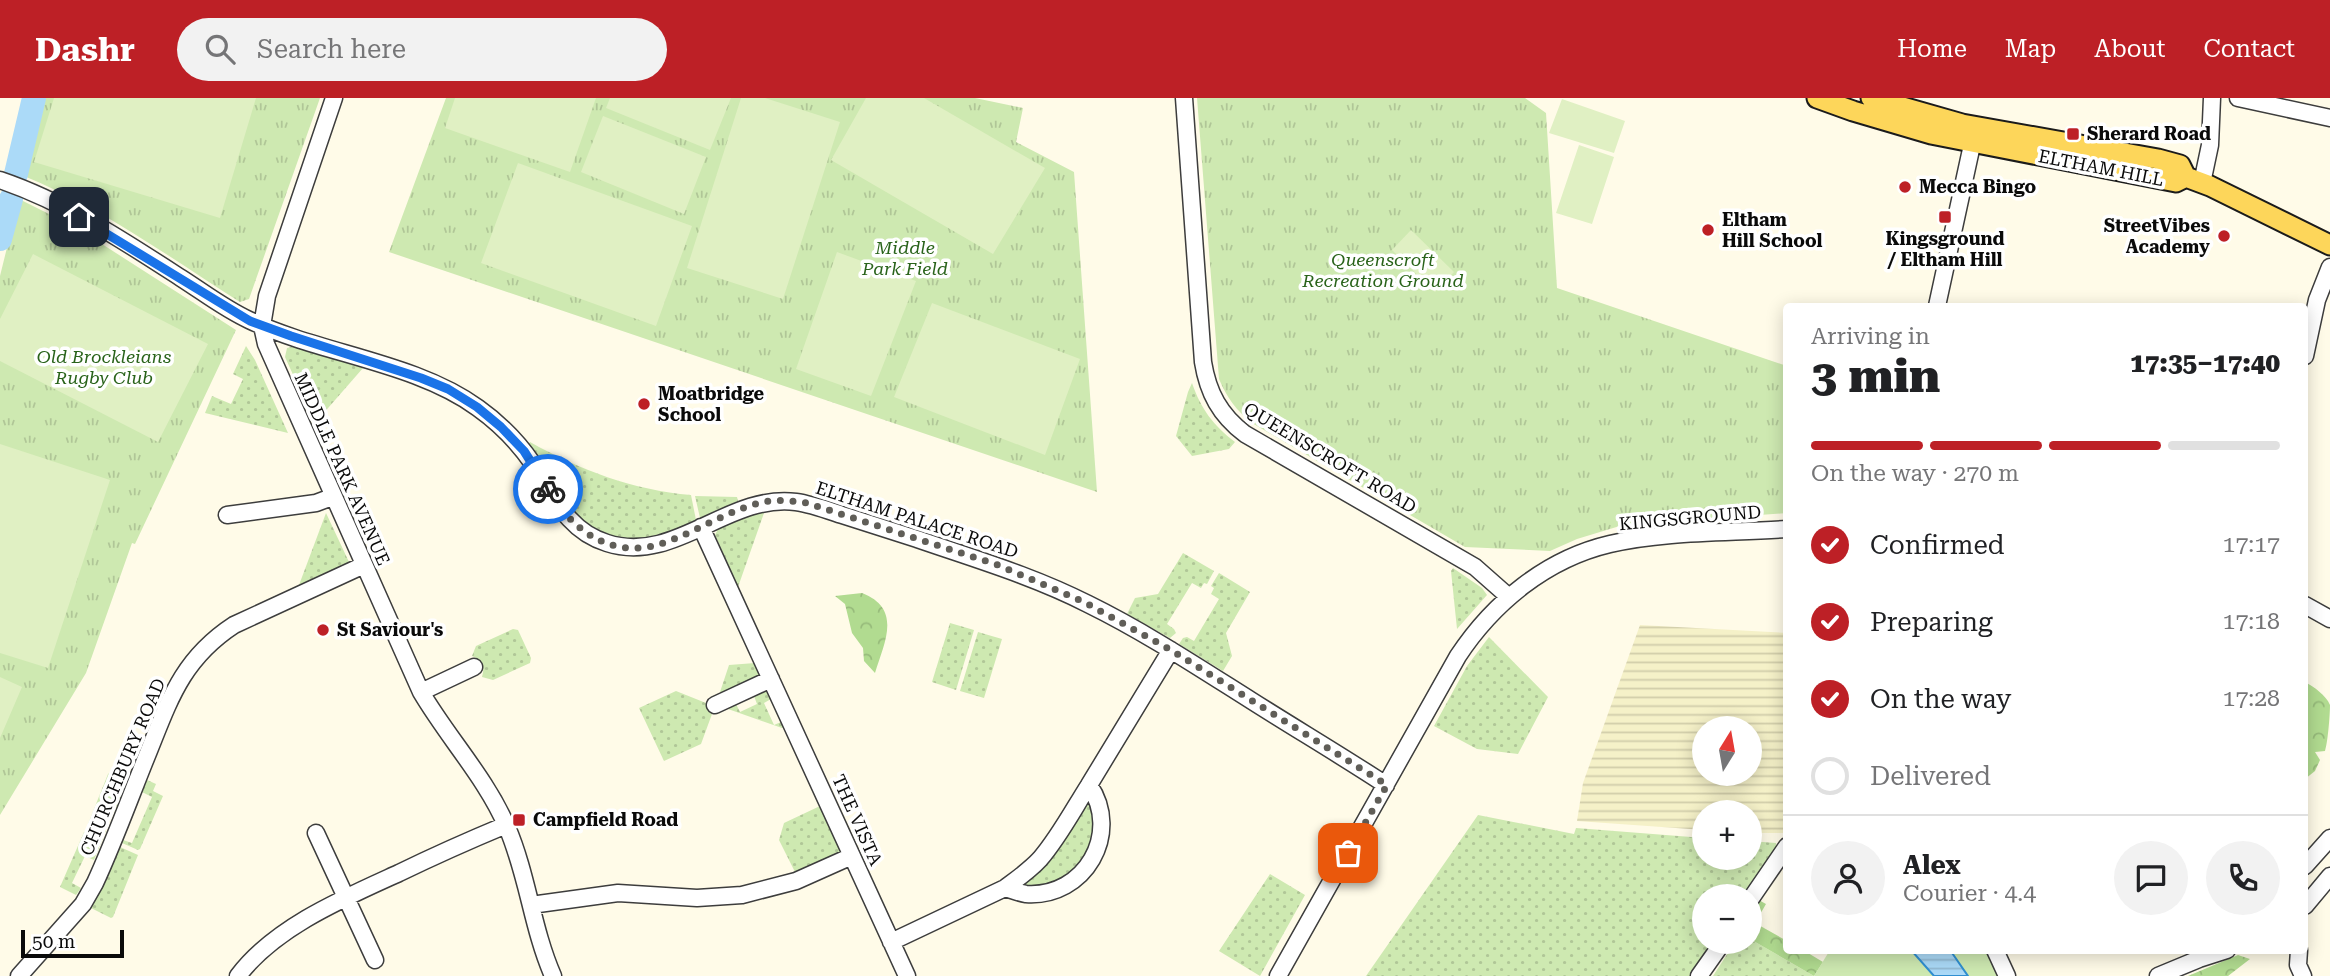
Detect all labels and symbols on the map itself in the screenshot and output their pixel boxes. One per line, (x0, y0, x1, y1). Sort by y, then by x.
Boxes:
place label: Sherard Road (2087, 123, 2211, 144)
marker: Sherard Road (2065, 126, 2081, 142)
street label: ELTHAM HILL (2037, 145, 2165, 190)
place label: Mecca Bingo (1919, 176, 2036, 197)
marker: Mecca Bingo (1897, 179, 1913, 195)
pin (49, 187, 109, 247)
place label: Eltham Hill School (1722, 209, 1823, 251)
marker: Kingsground / Eltham Hill (1937, 209, 1953, 225)
place label: StreetVibes Academy (2104, 215, 2210, 257)
marker: Eltham Hill School (1700, 222, 1716, 238)
place label: Kingsground / Eltham Hill (1885, 228, 2005, 270)
marker: StreetVibes Academy (2216, 228, 2232, 244)
park label: Middle Park Field (861, 237, 948, 279)
park label: Queenscroft Recreation Ground (1301, 249, 1464, 291)
park label: Old Brockleians Rugby Club (37, 346, 171, 388)
street label: MIDDLE PARK AVENUE (290, 369, 394, 568)
place label: Moatbridge School (658, 383, 765, 425)
marker: Moatbridge School (636, 396, 652, 412)
street label: QUEENSCROFT ROAD (1240, 398, 1420, 517)
courier (513, 454, 583, 524)
street label: ELTHAM PALACE ROAD (813, 477, 1021, 562)
street label: KINGSGROUND (1618, 501, 1762, 534)
place label: St Saviour's (337, 619, 443, 640)
marker: St Saviour's (315, 622, 331, 638)
street label: CHURCHBURY ROAD (76, 675, 169, 859)
north arrow (1692, 716, 1762, 786)
street label: THE VISTA (828, 771, 887, 869)
place label: Campfield Road (533, 809, 678, 830)
marker: Campfield Road (511, 812, 527, 828)
pin (1318, 823, 1378, 883)
scale bar (21, 927, 124, 959)

